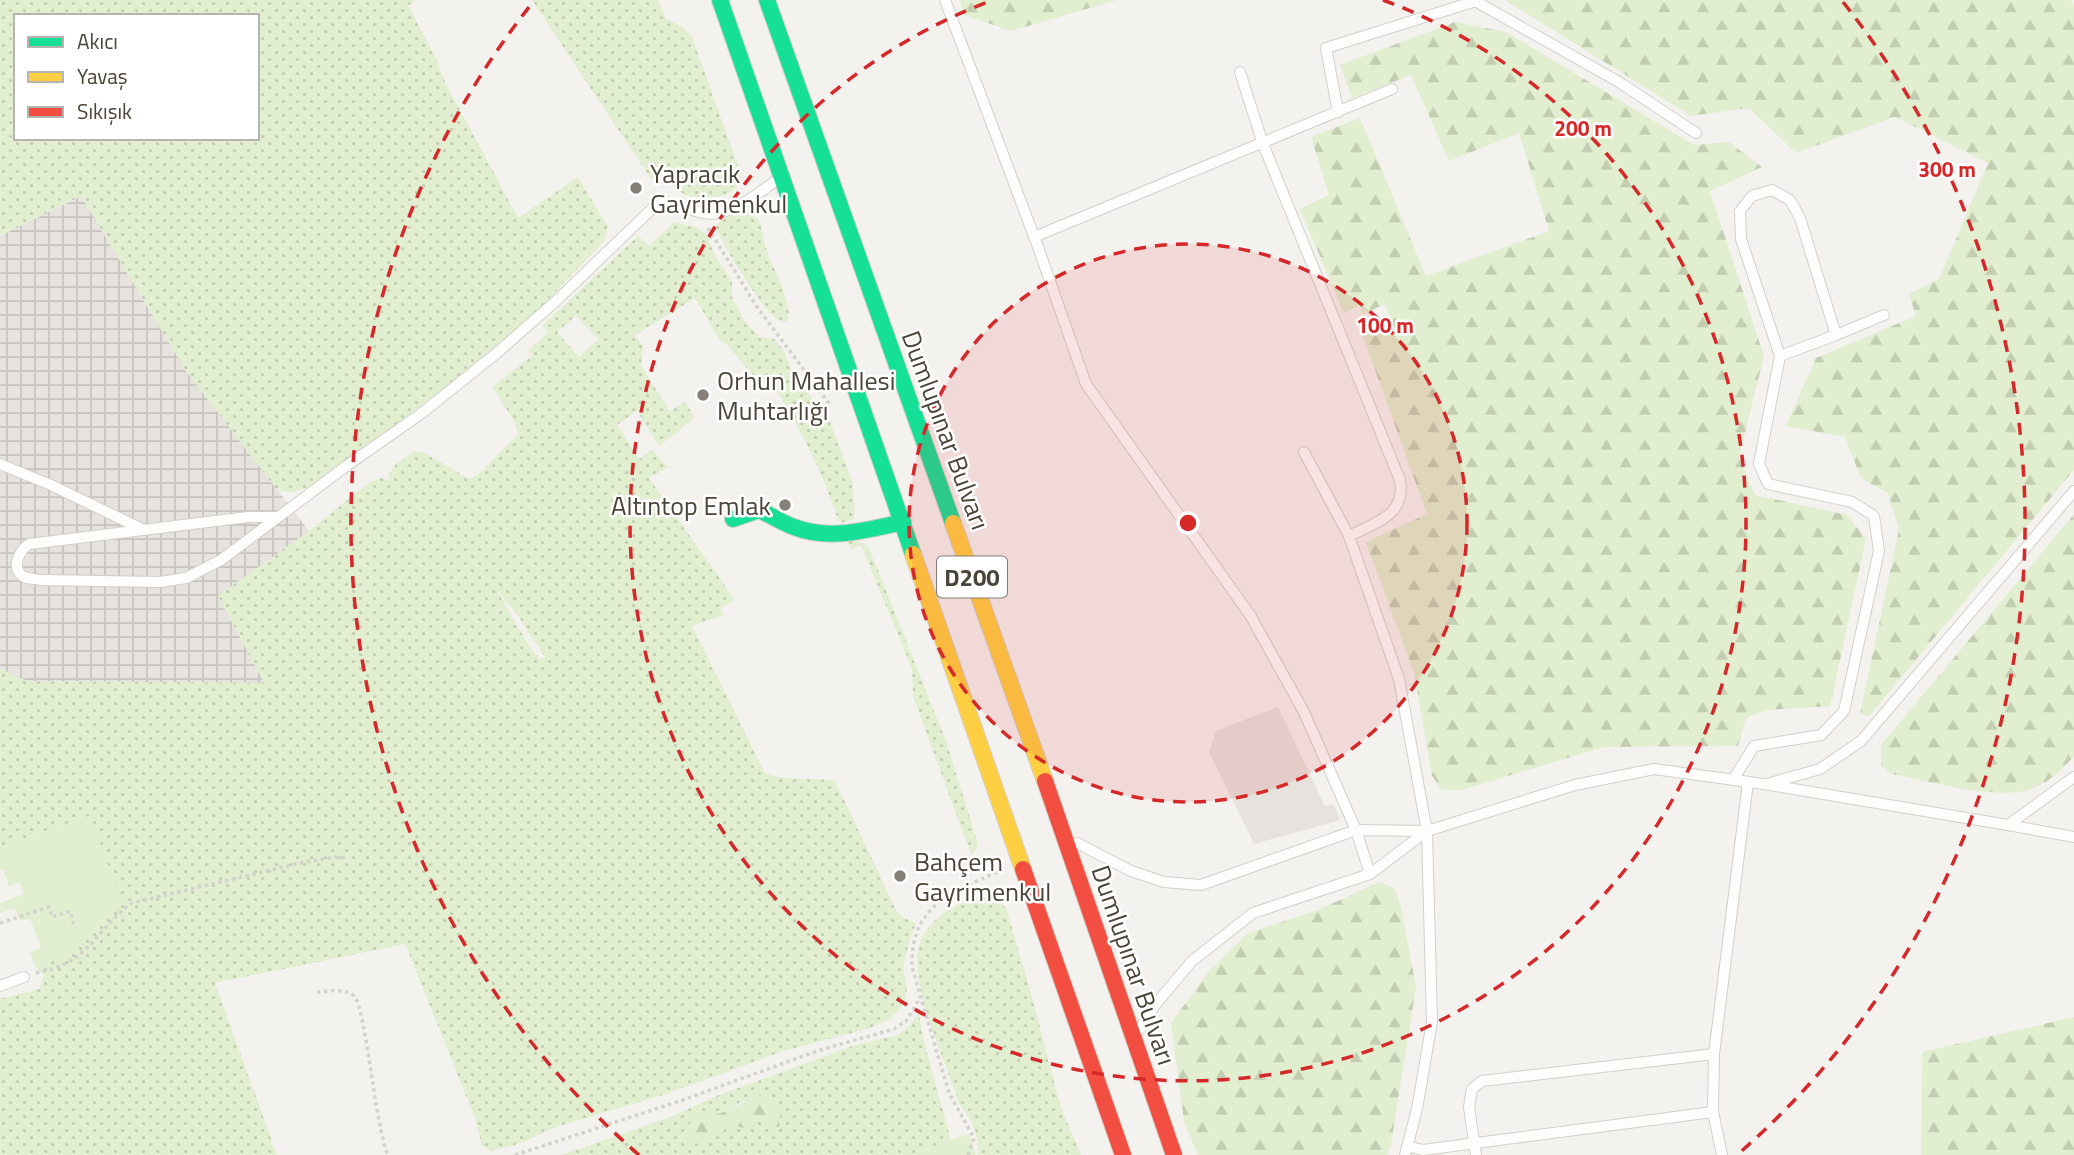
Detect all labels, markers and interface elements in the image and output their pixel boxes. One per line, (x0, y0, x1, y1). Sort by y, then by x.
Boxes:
legend (14, 14, 259, 140)
text: Akıcı (77, 25, 118, 57)
text: Yavaş (77, 60, 128, 92)
text: Sıkışık (77, 95, 132, 127)
text: 200 m (1554, 112, 1612, 144)
text: 300 m (1918, 153, 1976, 185)
place label: Yapracık Gayrimenkul (650, 154, 787, 223)
marker: Yapracık Gayrimenkul (628, 180, 644, 196)
text: 100 m (1356, 309, 1414, 341)
street label: Dumlupınar Bulvarı (892, 325, 1000, 535)
place label: Orhun Mahallesi Muhtarlığı (717, 361, 895, 430)
marker: Orhun Mahallesi Muhtarlığı (695, 387, 711, 403)
place label: Altıntop Emlak (611, 486, 771, 525)
marker: Altıntop Emlak (777, 497, 793, 513)
centre of rings (1176, 511, 1200, 535)
road number: D200 (937, 556, 1007, 598)
place label: Bahçem Gayrimenkul (914, 842, 1051, 911)
street label: Dumlupınar Bulvarı (1082, 860, 1186, 1070)
marker: Bahçem Gayrimenkul (892, 868, 908, 884)

